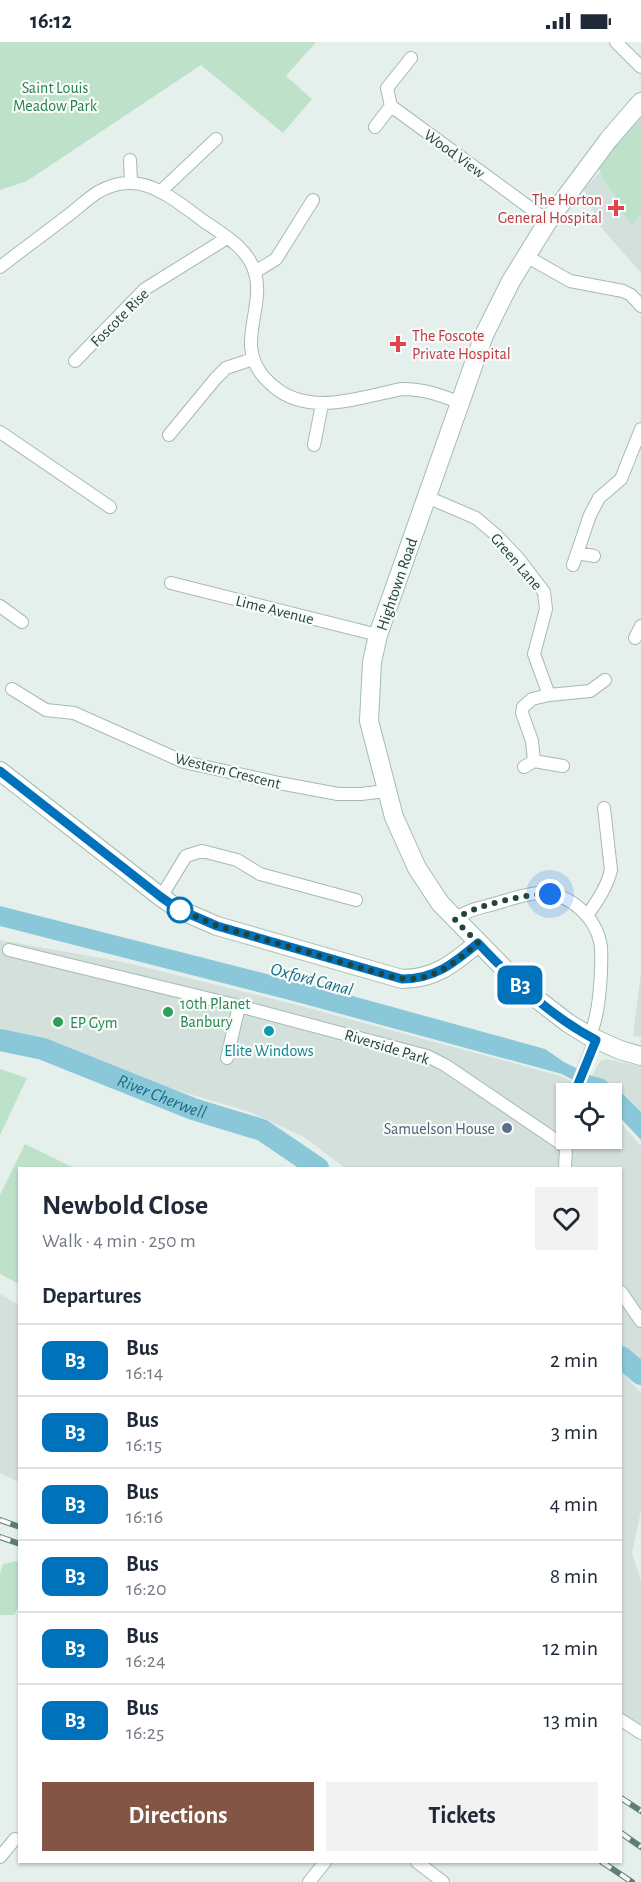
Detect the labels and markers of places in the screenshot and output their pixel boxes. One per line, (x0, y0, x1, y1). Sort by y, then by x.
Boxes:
place label: The Horton General Hospital (498, 192, 602, 226)
marker: The Horton General Hospital (607, 199, 625, 217)
place label: The Foscote Private Hospital (412, 328, 511, 362)
marker: The Foscote Private Hospital (389, 335, 407, 353)
unlabelled marker (167, 897, 193, 923)
place label: 10th Planet Banbury (180, 996, 250, 1031)
marker: 10th Planet Banbury (161, 1005, 175, 1019)
marker: EP Gym (51, 1015, 65, 1029)
place label: EP Gym (70, 1015, 118, 1032)
marker: Elite Windows (262, 1024, 276, 1038)
place label: Elite Windows (224, 1043, 314, 1059)
place label: Samuelson House (384, 1121, 495, 1137)
marker: Samuelson House (500, 1121, 514, 1135)

